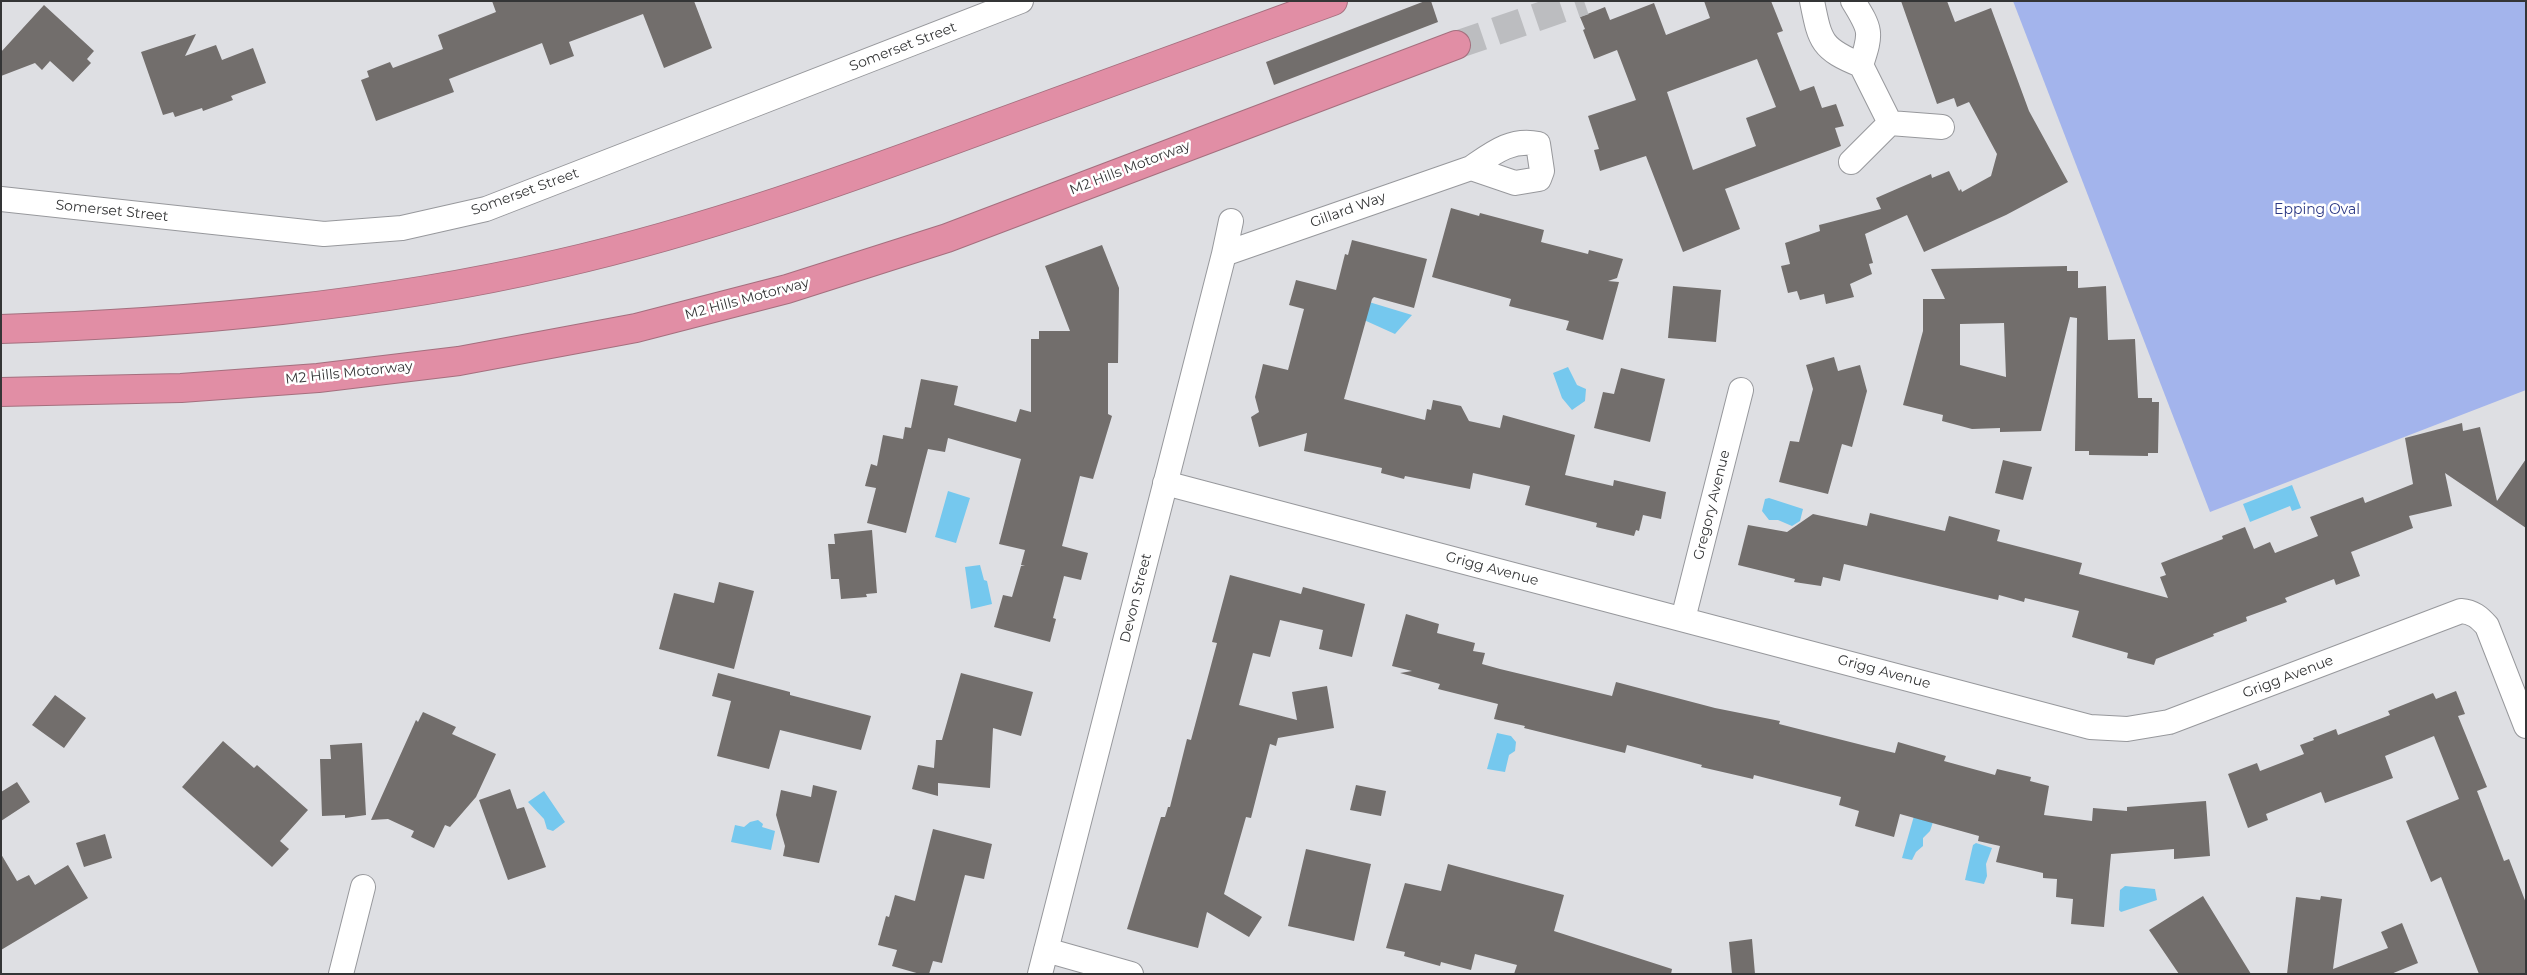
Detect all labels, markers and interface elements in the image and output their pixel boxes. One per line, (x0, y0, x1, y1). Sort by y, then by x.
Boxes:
street label: Somerset Street (847, 19, 959, 75)
street label: M2 Hills Motorway (1067, 137, 1193, 199)
street label: Somerset Street (469, 165, 581, 219)
street label: Gillard Way (1308, 189, 1388, 231)
street label: Somerset Street (55, 197, 169, 225)
park label: Epping Oval (2274, 202, 2360, 218)
street label: M2 Hills Motorway (683, 274, 811, 324)
street label: M2 Hills Motorway (284, 358, 414, 388)
street label: Gregory Avenue (1690, 448, 1734, 562)
street label: Grigg Avenue (1444, 548, 1540, 590)
street label: Devon Street (1117, 552, 1155, 644)
street label: Grigg Avenue (1836, 651, 1932, 693)
street label: Grigg Avenue (2240, 652, 2336, 702)

